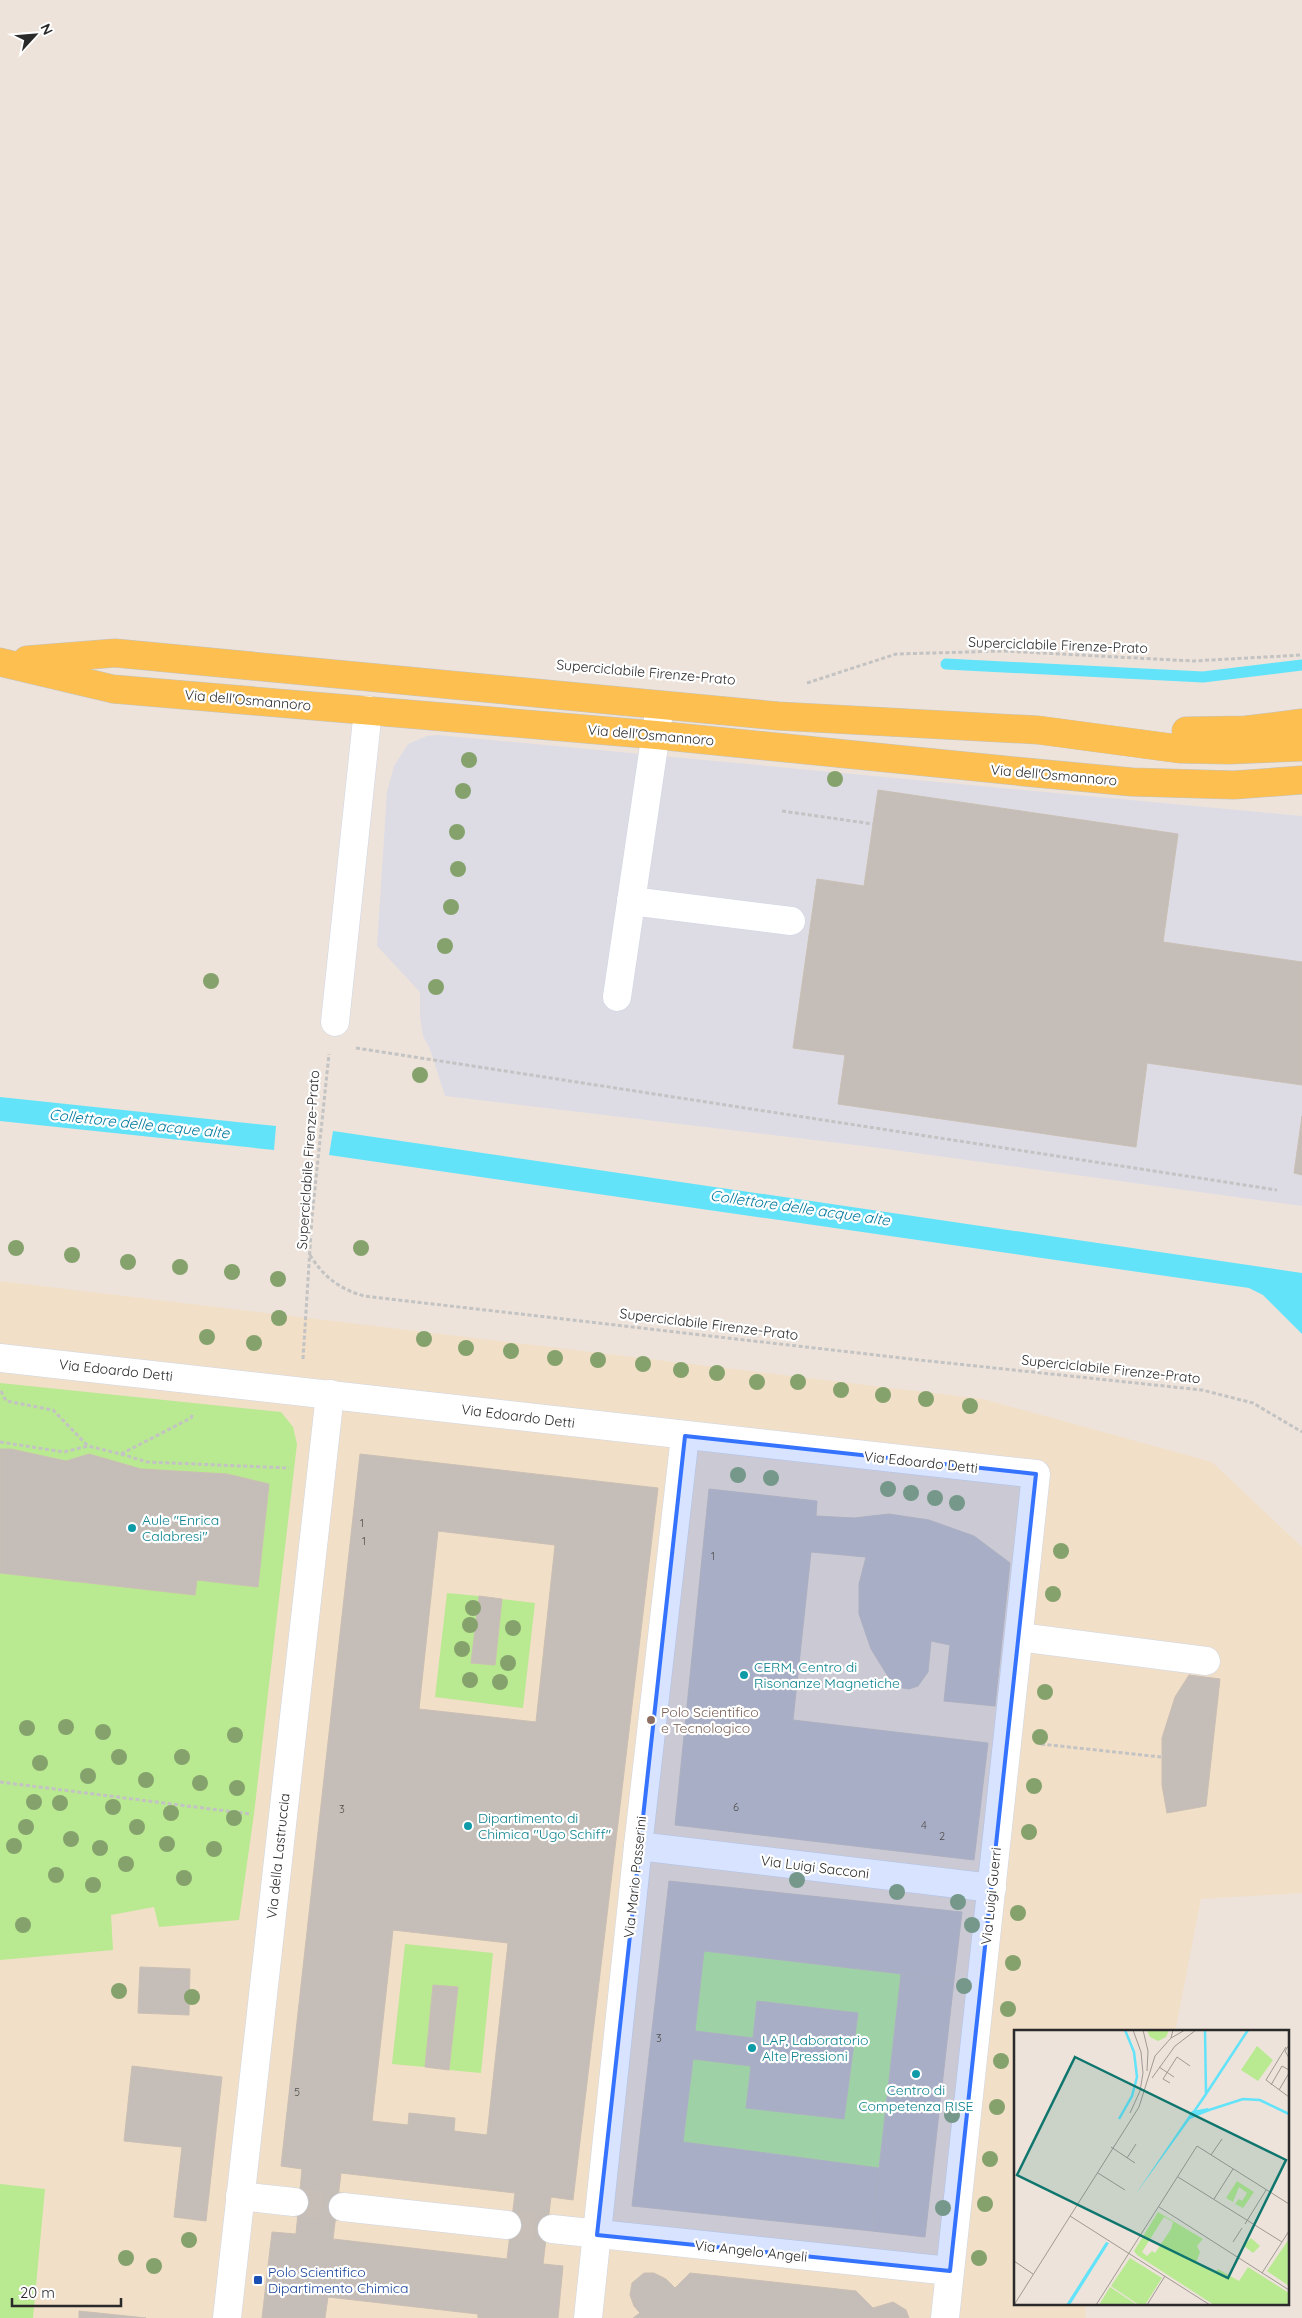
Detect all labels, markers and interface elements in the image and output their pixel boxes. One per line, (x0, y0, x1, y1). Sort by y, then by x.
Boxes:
north arrow (10, 10, 60, 60)
text: N (36, 21, 57, 38)
street label: Superciclabile Firenze-Prato (968, 633, 1148, 657)
street label: Superciclabile Firenze-Prato (556, 655, 736, 689)
street label: Via dell'Osmannoro (184, 686, 312, 714)
street label: Via dell'Osmannoro (587, 721, 715, 749)
street label: Via dell'Osmannoro (990, 761, 1118, 789)
street label: Superciclabile Firenze-Prato (293, 1070, 323, 1250)
water label: Collettore delle acque alte (48, 1105, 231, 1142)
water label: Collettore delle acque alte (709, 1185, 892, 1230)
street label: Superciclabile Firenze-Prato (619, 1304, 799, 1344)
street label: Superciclabile Firenze-Prato (1021, 1351, 1201, 1387)
street label: Via Edoardo Detti (58, 1355, 174, 1385)
street label: Via Edoardo Detti (460, 1400, 576, 1432)
street label: Via Edoardo Detti (863, 1447, 979, 1477)
place label: Aule "Enrica Calabresi" (142, 1511, 219, 1545)
house number: 1 (360, 1516, 364, 1530)
marker: Aule "Enrica Calabresi" (126, 1522, 138, 1534)
house number: 1 (362, 1534, 366, 1548)
house number: 1 (711, 1549, 715, 1563)
place label: CERM, Centro di Risonanze Magnetiche (754, 1658, 900, 1692)
marker: CERM, Centro di Risonanze Magnetiche (738, 1669, 750, 1681)
place label: Polo Scientifico e Tecnologico (661, 1703, 759, 1737)
marker: Polo Scientifico e Tecnologico (645, 1714, 657, 1726)
street label: Via della Lastruccia (262, 1792, 294, 1920)
house number: 6 (733, 1800, 739, 1814)
house number: 3 (339, 1802, 345, 1816)
place label: Dipartimento di Chimica "Ugo Schiff" (478, 1809, 611, 1843)
street label: Via Mario Passerini (620, 1815, 650, 1939)
house number: 4 (921, 1818, 927, 1832)
marker: Dipartimento di Chimica "Ugo Schiff" (462, 1820, 474, 1832)
house number: 2 (939, 1829, 945, 1843)
street label: Via Luigi Guerri (977, 1846, 1005, 1946)
street label: Via Luigi Sacconi (760, 1851, 870, 1883)
inset map (1014, 2030, 1290, 2306)
house number: 3 (656, 2031, 662, 2045)
place label: LAP, Laboratorio Alte Pressioni (762, 2031, 869, 2065)
marker: LAP, Laboratorio Alte Pressioni (746, 2042, 758, 2054)
marker: Centro di Competenza RISE (910, 2068, 922, 2080)
place label: Centro di Competenza RISE (858, 2081, 974, 2115)
house number: 5 (294, 2085, 300, 2099)
street label: Via Angelo Angeli (694, 2236, 808, 2266)
place label: Polo Scientifico Dipartimento Chimica (268, 2263, 408, 2297)
marker: Polo Scientifico Dipartimento Chimica (252, 2274, 264, 2286)
scale bar (12, 2276, 121, 2308)
text: 20 m (20, 2283, 55, 2302)

